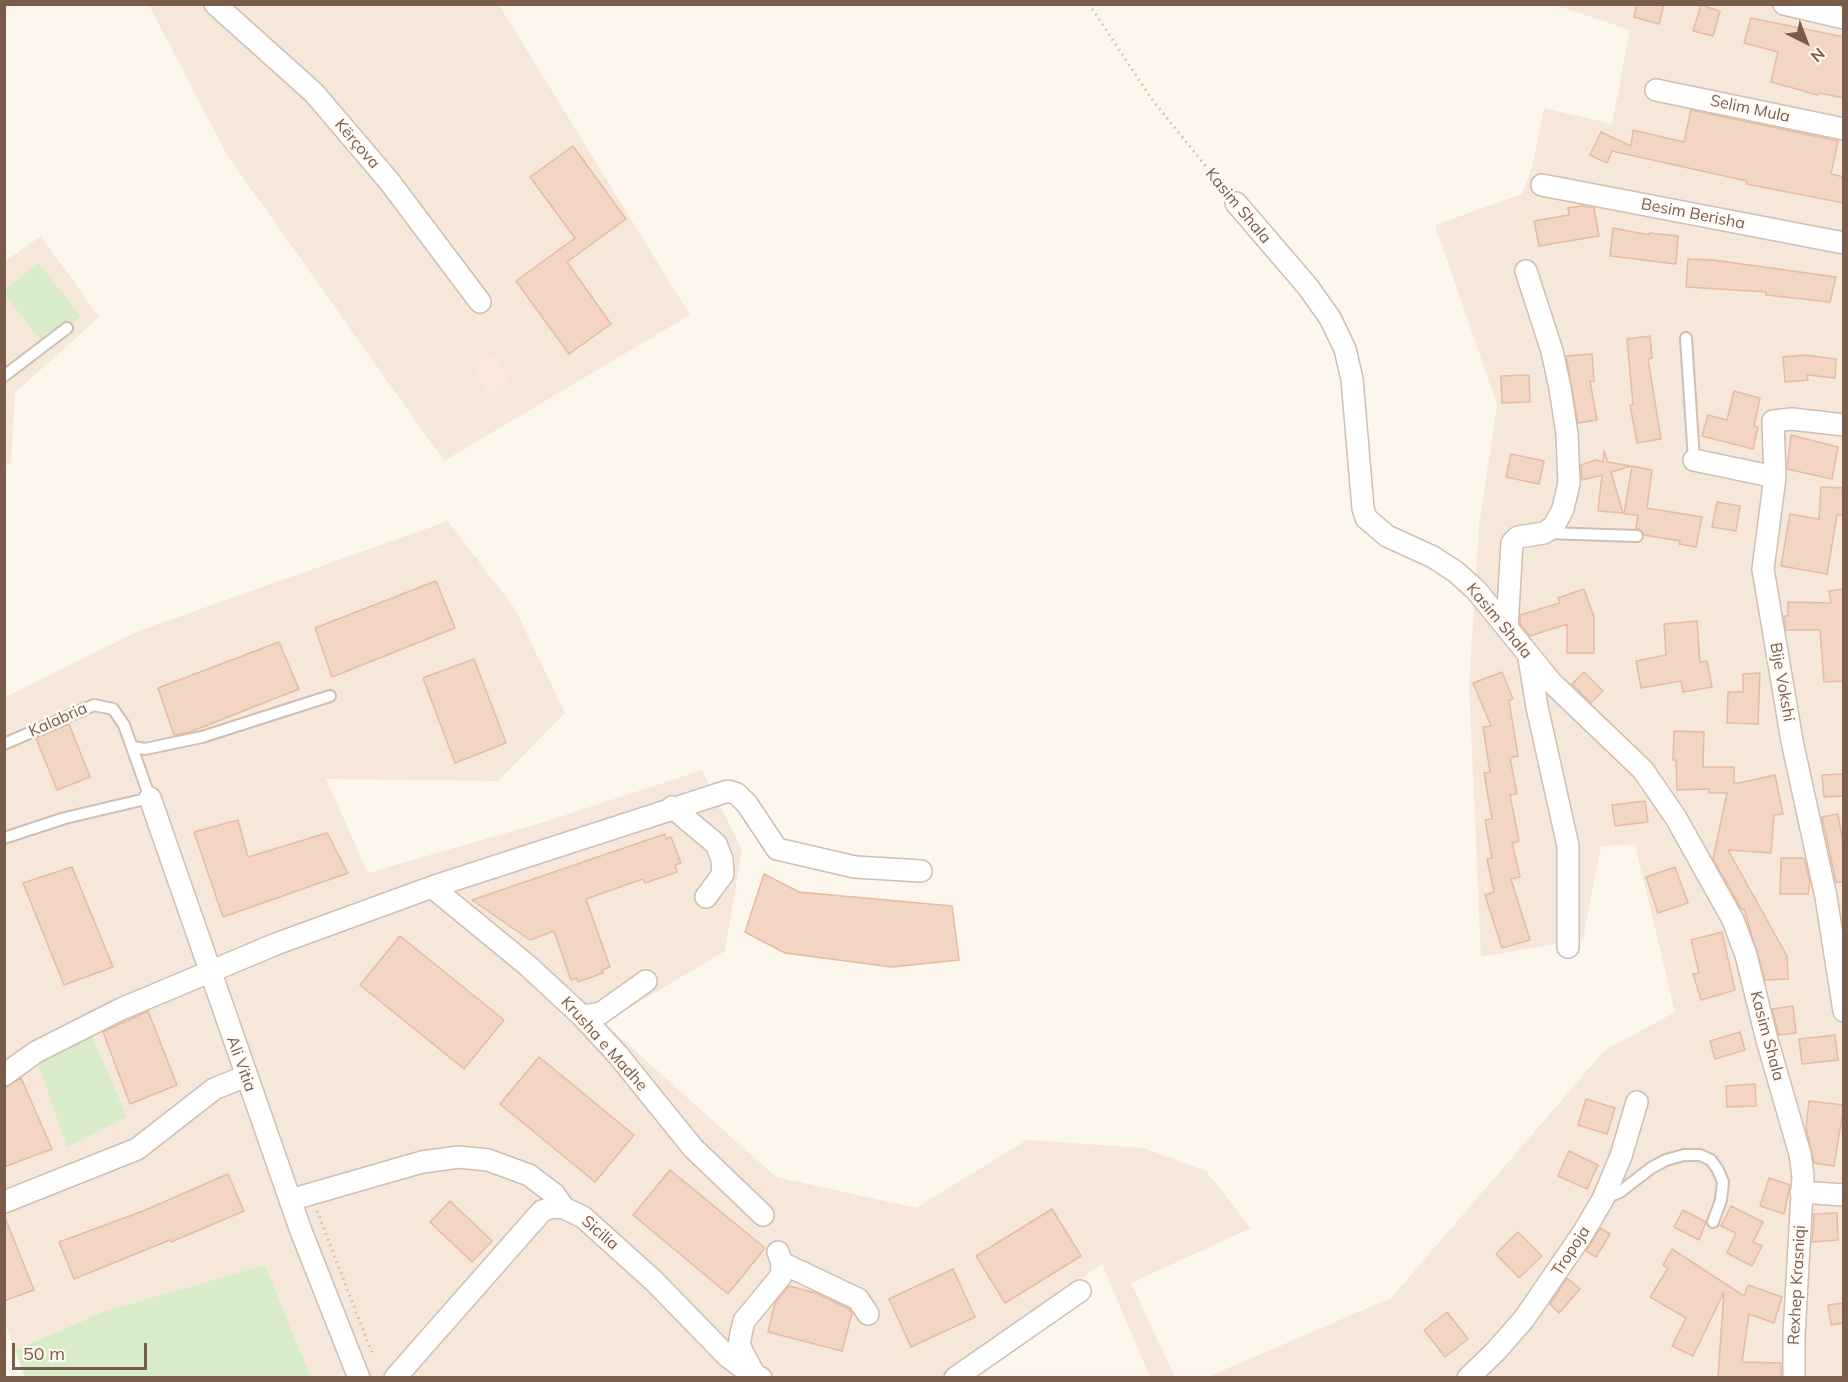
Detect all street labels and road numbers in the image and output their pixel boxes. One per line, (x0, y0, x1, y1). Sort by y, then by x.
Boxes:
street label: Selim Mula (1708, 91, 1792, 127)
street label: Kërçova (330, 115, 384, 173)
street label: Kasim Shala (1201, 165, 1275, 247)
street label: Besim Berisha (1639, 194, 1747, 234)
street label: Kasim Shala (1462, 580, 1536, 662)
street label: Bije Vokshi (1766, 641, 1798, 723)
street label: Kalabria (26, 699, 90, 741)
street label: Kasim Shala (1746, 989, 1788, 1083)
street label: Krusha e Madhe (557, 993, 651, 1095)
street label: Ali Vitia (222, 1034, 260, 1094)
street label: Sicilia (578, 1212, 622, 1254)
street label: Tropoja (1548, 1223, 1594, 1279)
street label: Rexhep Krasniqi (1784, 1225, 1810, 1345)

